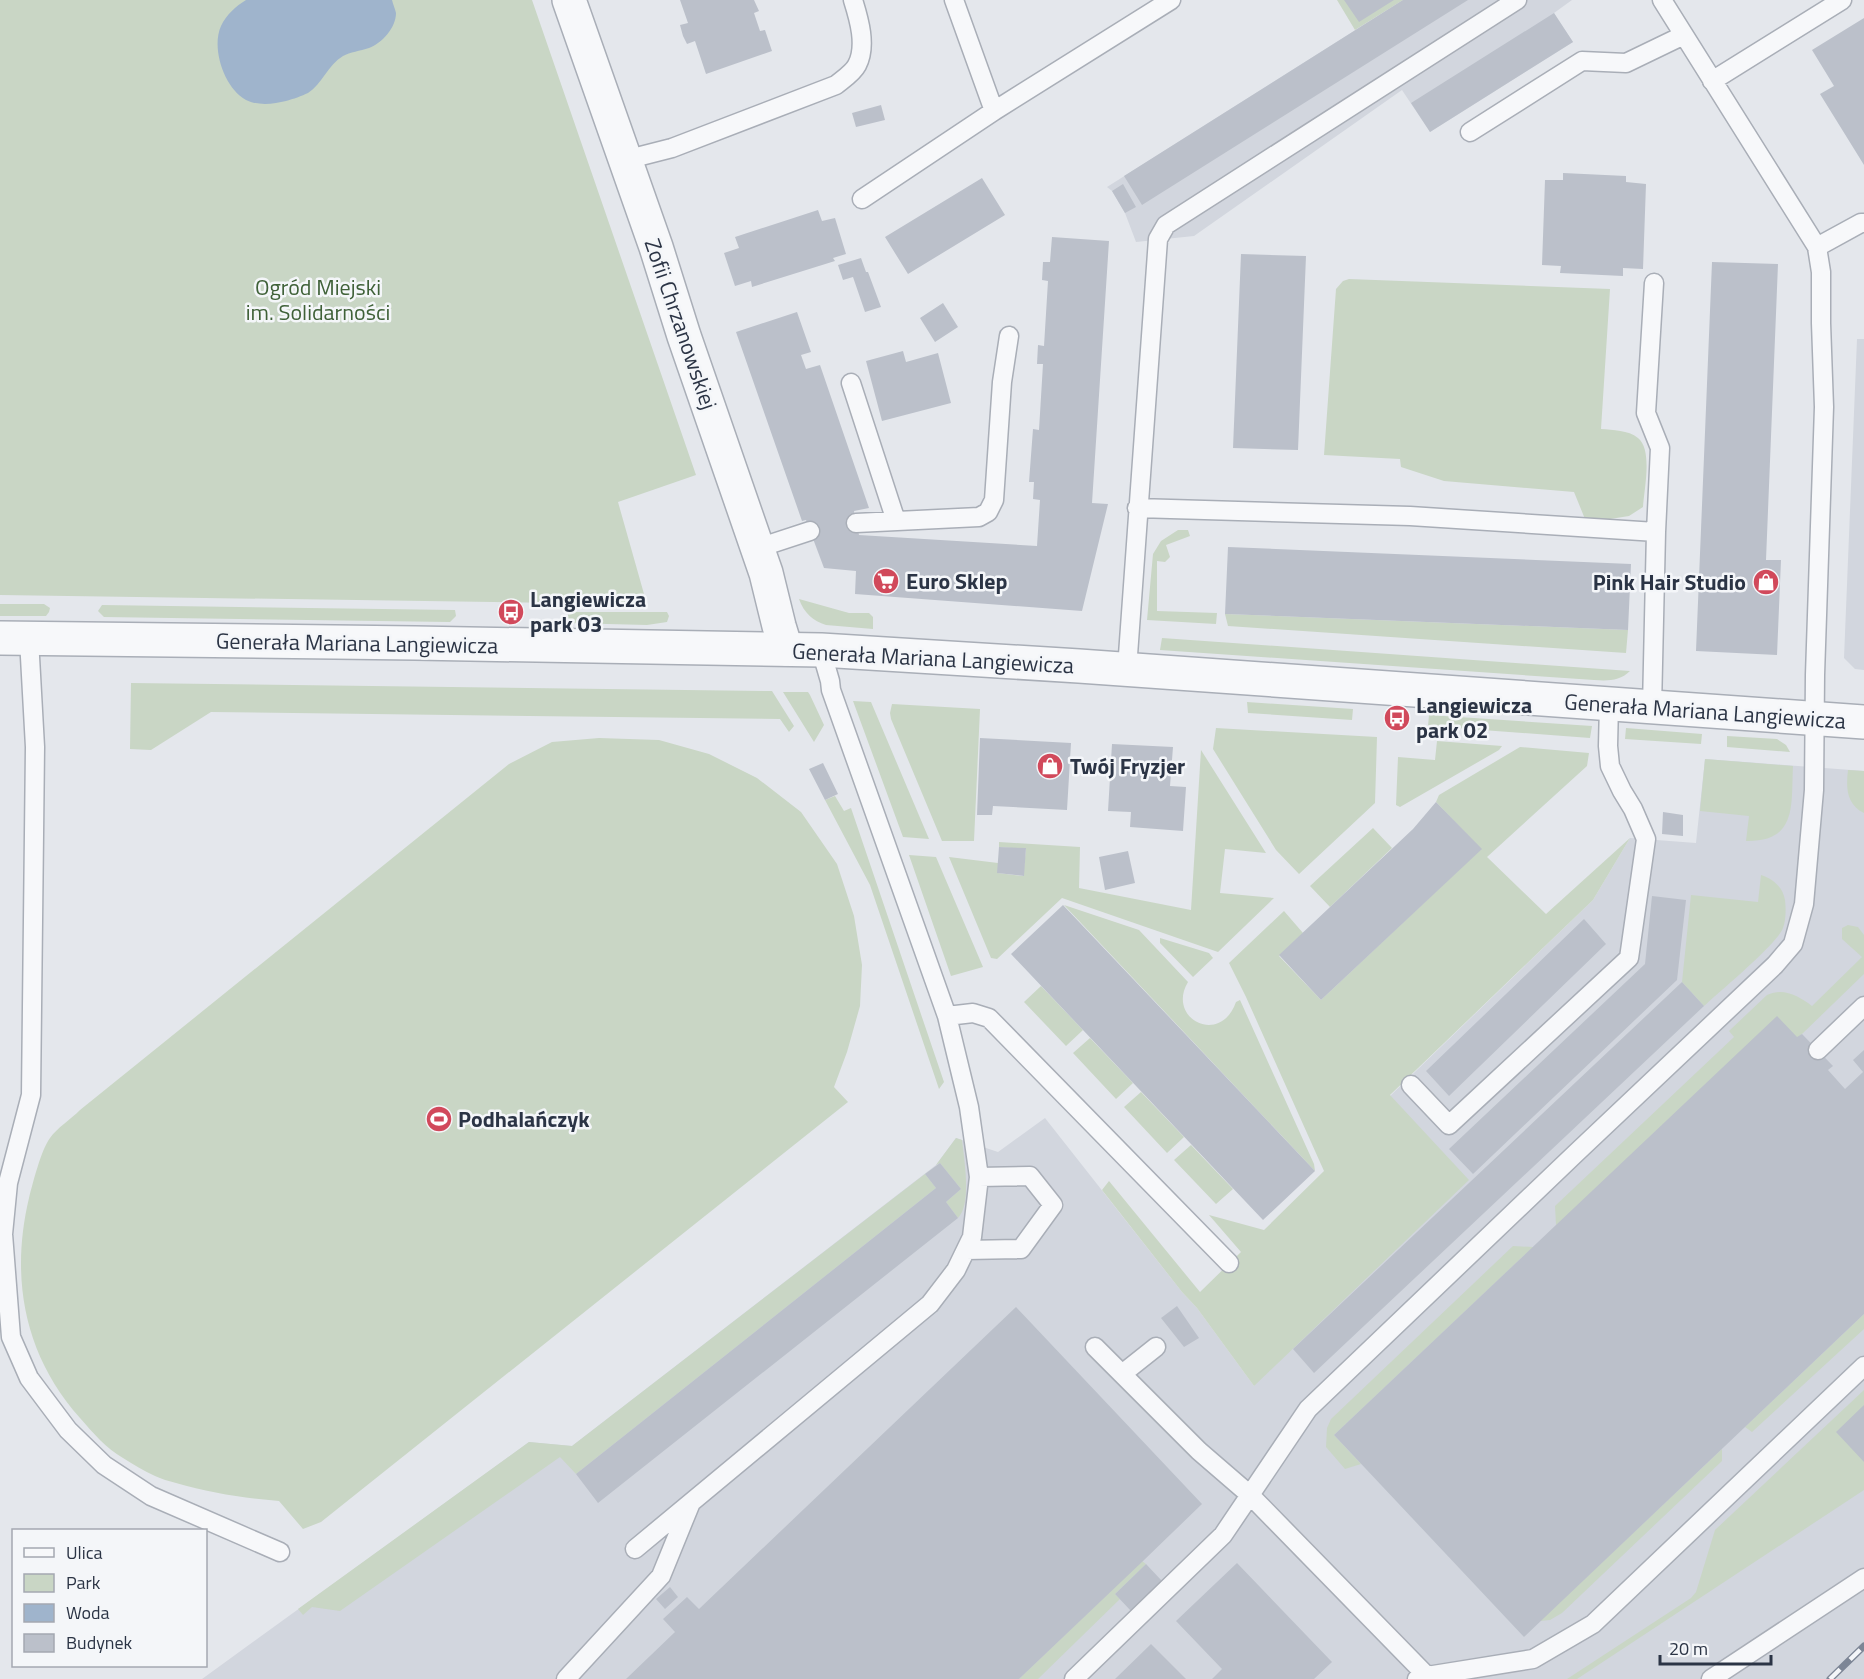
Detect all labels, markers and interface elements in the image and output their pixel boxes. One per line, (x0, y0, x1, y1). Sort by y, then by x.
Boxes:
street label: Zofii Chrzanowskiej (636, 234, 726, 414)
park label: Ogród Miejski im. Solidarności (246, 270, 390, 329)
place label: Euro Sklep (906, 564, 1008, 598)
place label: Pink Hair Studio (1593, 565, 1746, 599)
supermarket icon: Euro Sklep (871, 566, 901, 596)
shop icon: Pink Hair Studio (1751, 567, 1781, 597)
place label: Langiewicza park 03 (530, 582, 646, 641)
bus stop icon: Langiewicza park 03 (496, 597, 526, 627)
street label: Generała Mariana Langiewicza (216, 624, 498, 662)
street label: Generała Mariana Langiewicza (791, 634, 1075, 682)
street label: Generała Mariana Langiewicza (1563, 684, 1847, 738)
place label: Langiewicza park 02 (1416, 688, 1532, 747)
bus stop icon: Langiewicza park 02 (1382, 703, 1412, 733)
place label: Twój Fryzjer (1070, 749, 1185, 783)
shop icon: Twój Fryzjer (1035, 751, 1065, 781)
place label: Podhalańczyk (458, 1102, 590, 1136)
sports icon: Podhalańczyk (424, 1104, 454, 1134)
legend (12, 1529, 207, 1667)
text: Ulica (66, 1539, 103, 1566)
text: Park (66, 1569, 101, 1596)
text: Woda (66, 1599, 110, 1626)
scale bar (1660, 1628, 1771, 1666)
text: Budynek (66, 1629, 133, 1656)
text: 20 m (1669, 1635, 1708, 1662)

